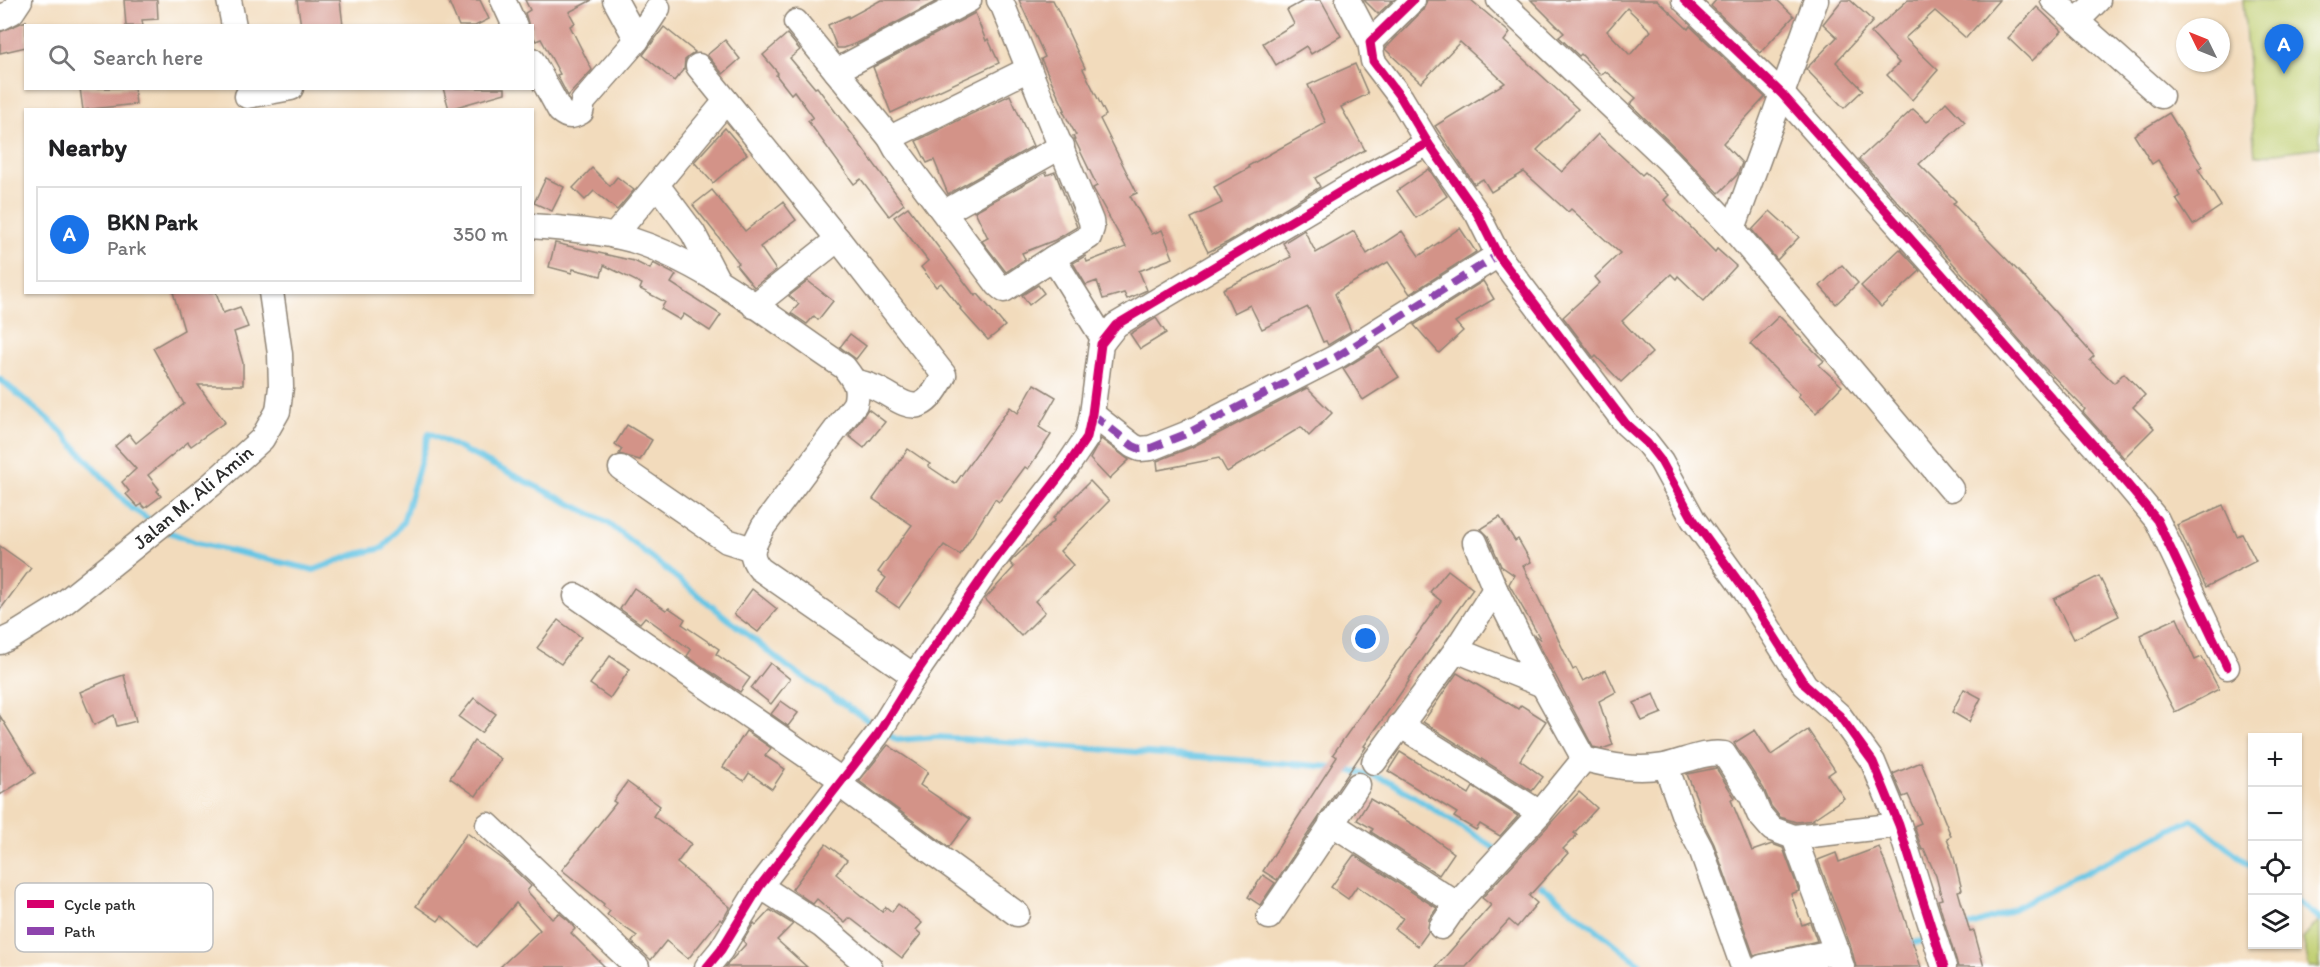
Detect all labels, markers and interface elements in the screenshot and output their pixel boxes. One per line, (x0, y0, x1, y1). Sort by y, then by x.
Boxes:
north arrow (2176, 18, 2230, 72)
search box (24, 24, 534, 90)
pin: A (2264, 25, 2304, 74)
icon: search (45, 41, 78, 74)
text: Search here (93, 44, 203, 71)
text: Nearby (48, 131, 127, 163)
text: BKN Park (107, 209, 198, 236)
text: A (63, 222, 76, 246)
text: 350 m (453, 222, 508, 246)
text: Park (107, 236, 146, 260)
street label: Jalan M. Ali Amin (128, 440, 258, 554)
your location (1351, 624, 1380, 653)
map controls (2248, 733, 2302, 949)
button: + (2248, 733, 2302, 787)
button: − (2248, 787, 2302, 841)
button: locate (2248, 841, 2302, 895)
legend (15, 883, 213, 952)
text: Cycle path (64, 895, 136, 914)
button: layers (2248, 895, 2302, 949)
text: Path (64, 922, 95, 941)

